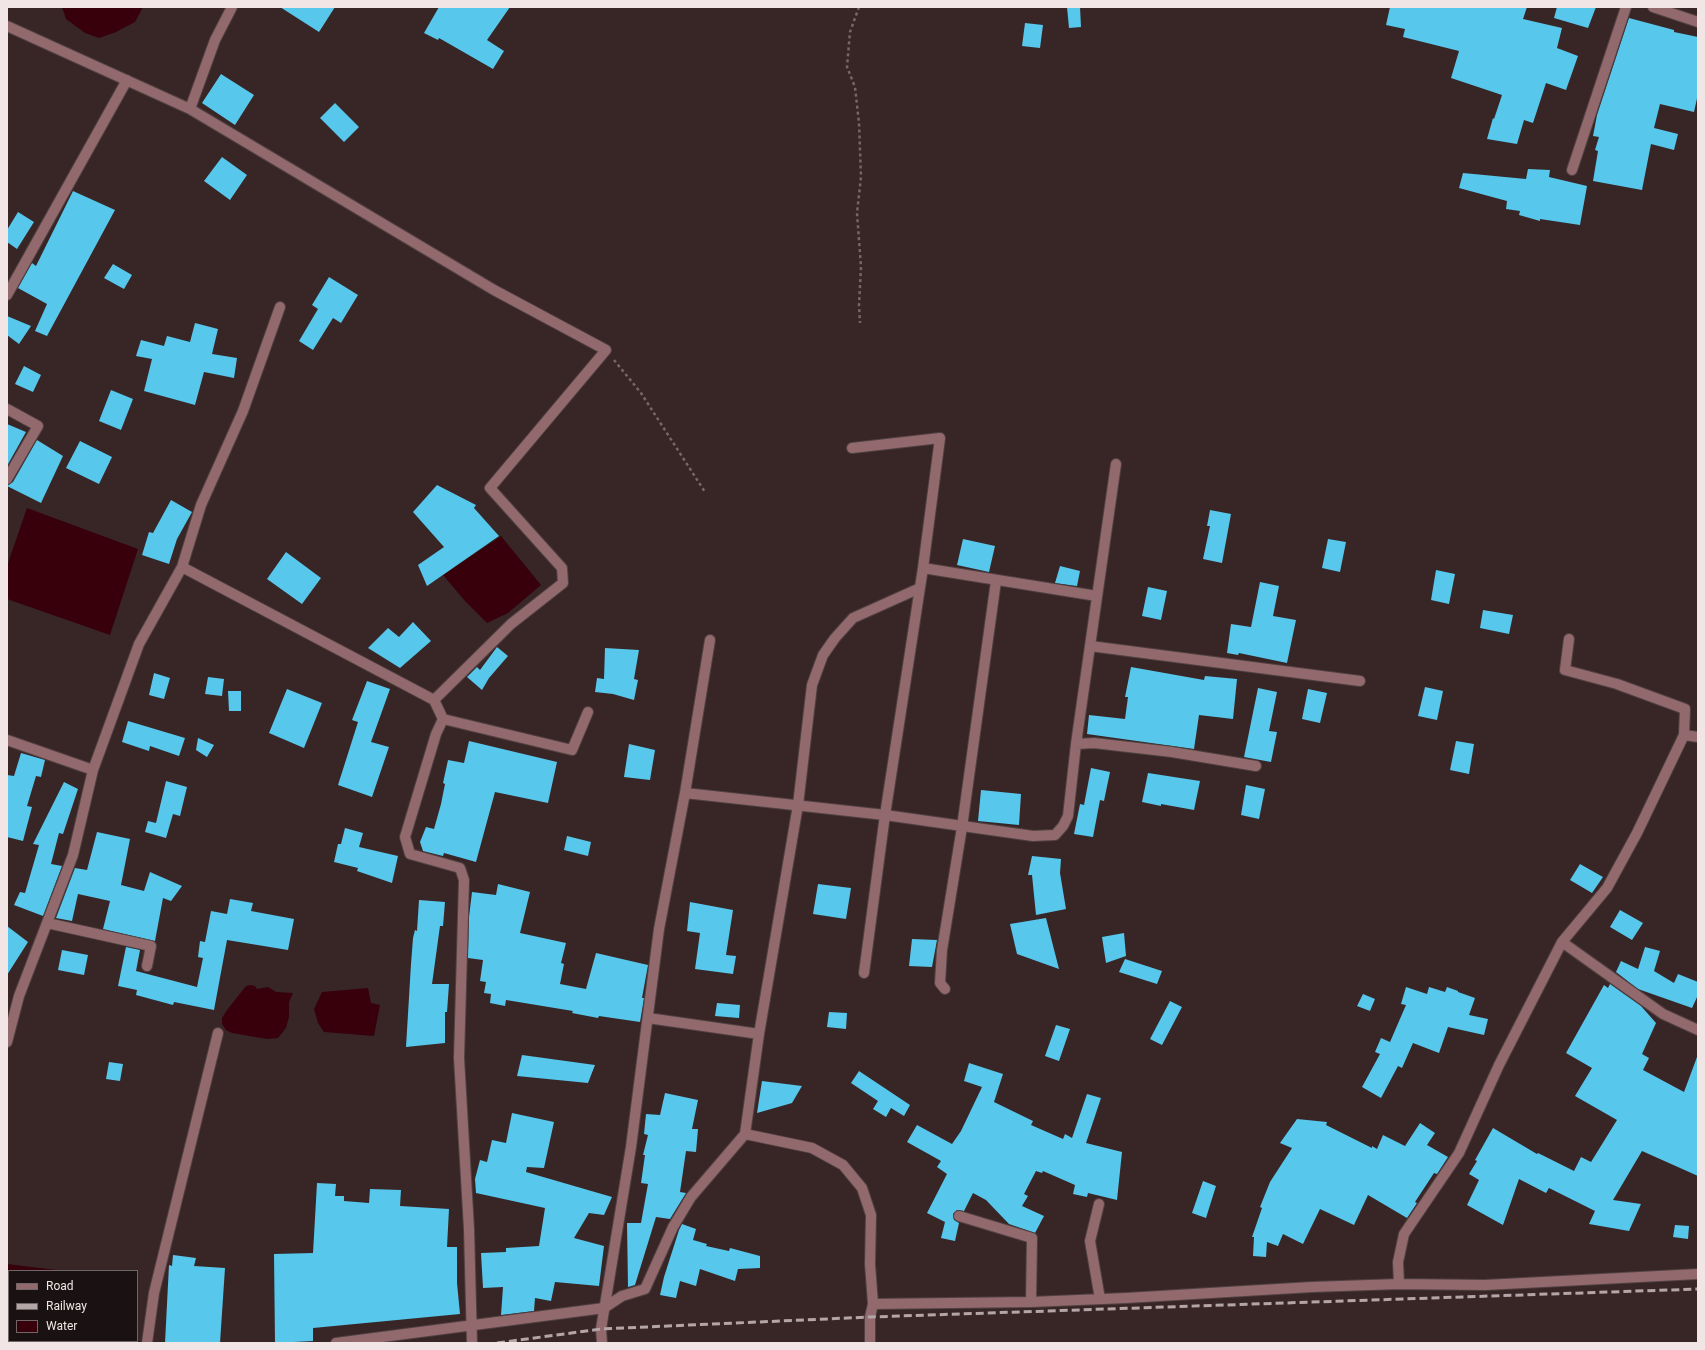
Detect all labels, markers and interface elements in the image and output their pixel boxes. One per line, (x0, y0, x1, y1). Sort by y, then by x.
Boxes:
legend (8, 1270, 138, 1342)
text: Road (46, 1279, 74, 1293)
text: Railway (46, 1299, 87, 1313)
text: Water (46, 1319, 77, 1333)

